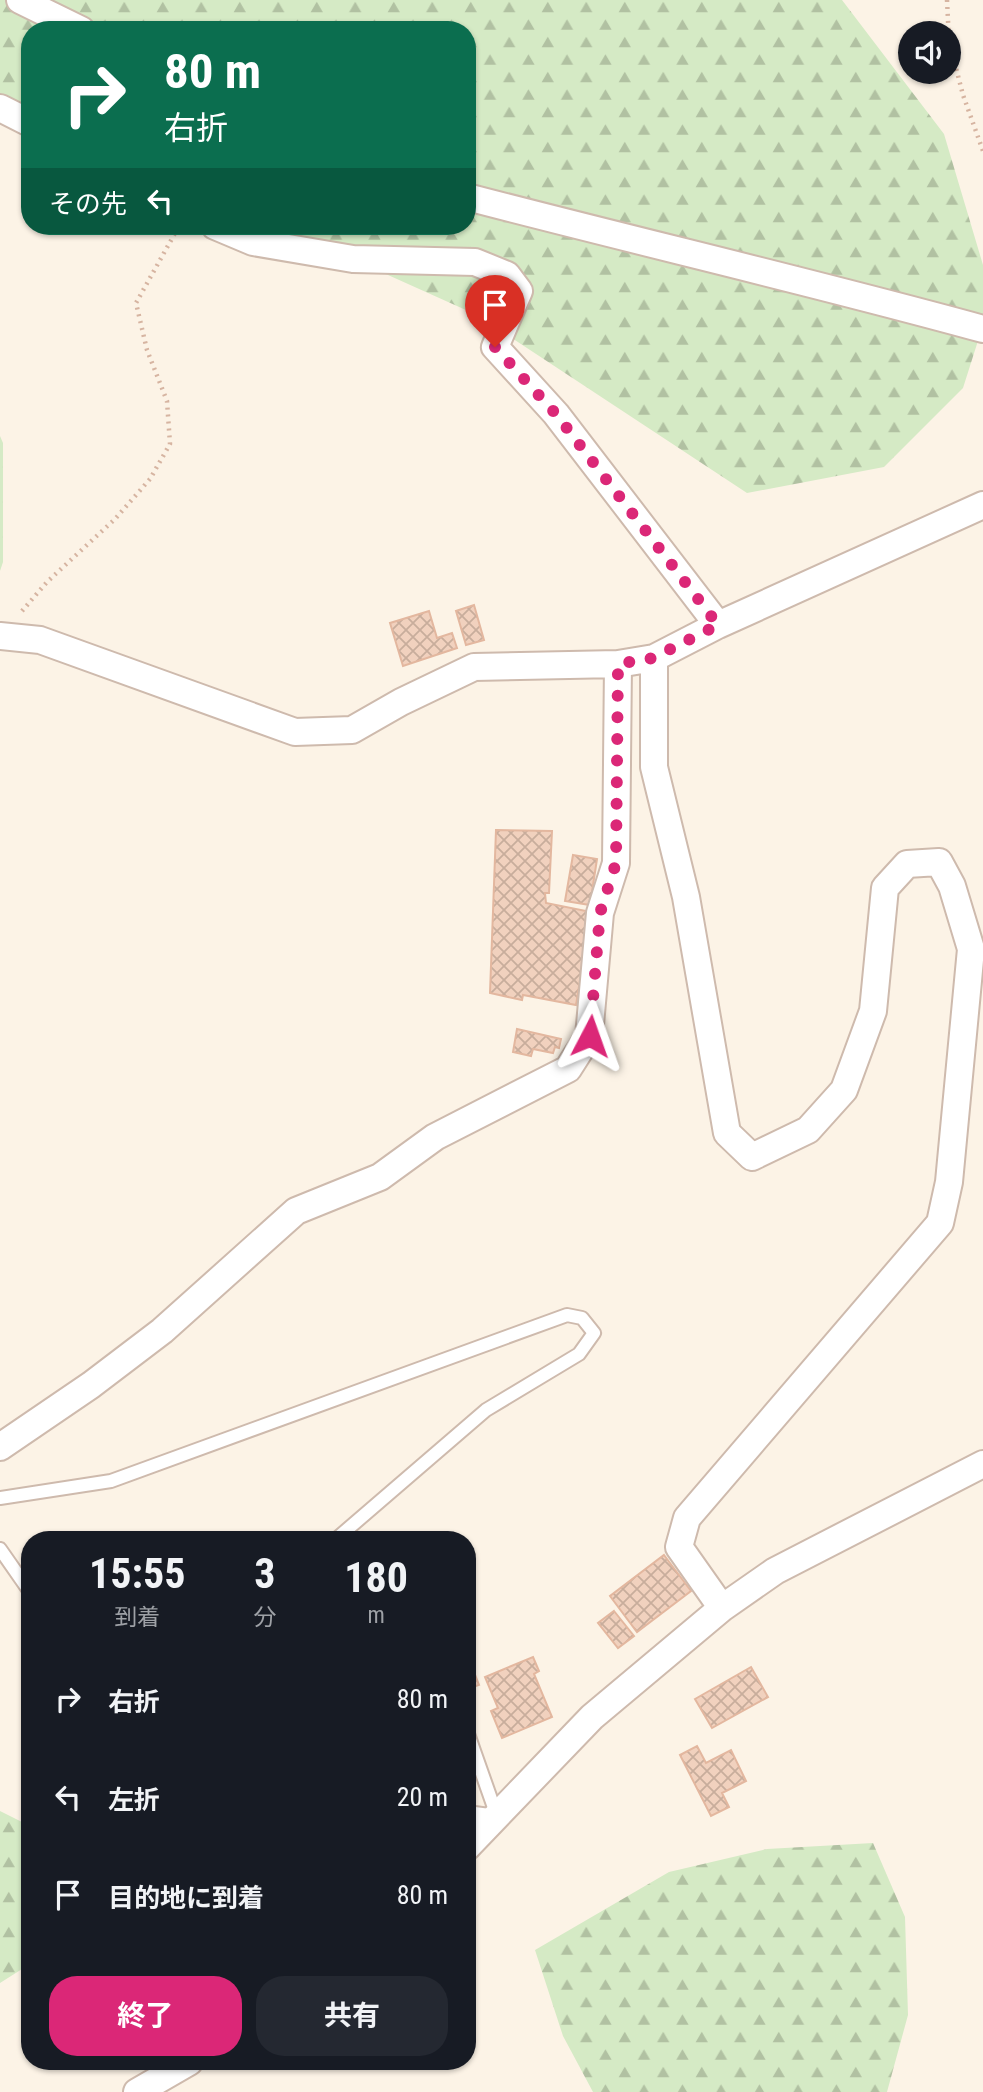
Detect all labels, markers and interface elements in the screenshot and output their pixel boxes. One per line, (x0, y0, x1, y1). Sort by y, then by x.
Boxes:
map controls (898, 21, 961, 84)
button: sound (898, 21, 961, 84)
text: 80 m (164, 43, 261, 100)
icon: right (49, 49, 140, 140)
text: 右折 (164, 109, 228, 147)
icon: left (141, 182, 179, 220)
text: その先 (49, 189, 127, 219)
pin (465, 275, 525, 347)
icon: arrive (476, 286, 514, 324)
position arrow (553, 999, 627, 1073)
text: 15:55 (89, 1549, 185, 1598)
text: 3 (254, 1549, 275, 1598)
text: 180 (344, 1553, 408, 1602)
text: m (367, 1602, 385, 1629)
text: 到着 (114, 1604, 160, 1631)
text: 分 (253, 1604, 276, 1631)
icon: right (49, 1680, 87, 1718)
text: 80 m (397, 1684, 448, 1714)
text: 右折 (108, 1687, 160, 1717)
icon: left (49, 1778, 87, 1816)
text: 20 m (397, 1782, 448, 1812)
text: 左折 (108, 1785, 160, 1815)
icon: arrive (49, 1876, 87, 1914)
text: 80 m (397, 1880, 448, 1910)
text: 目的地に到着 (108, 1883, 264, 1913)
button: 終了 (49, 1976, 242, 2056)
button: 共有 (256, 1976, 448, 2056)

